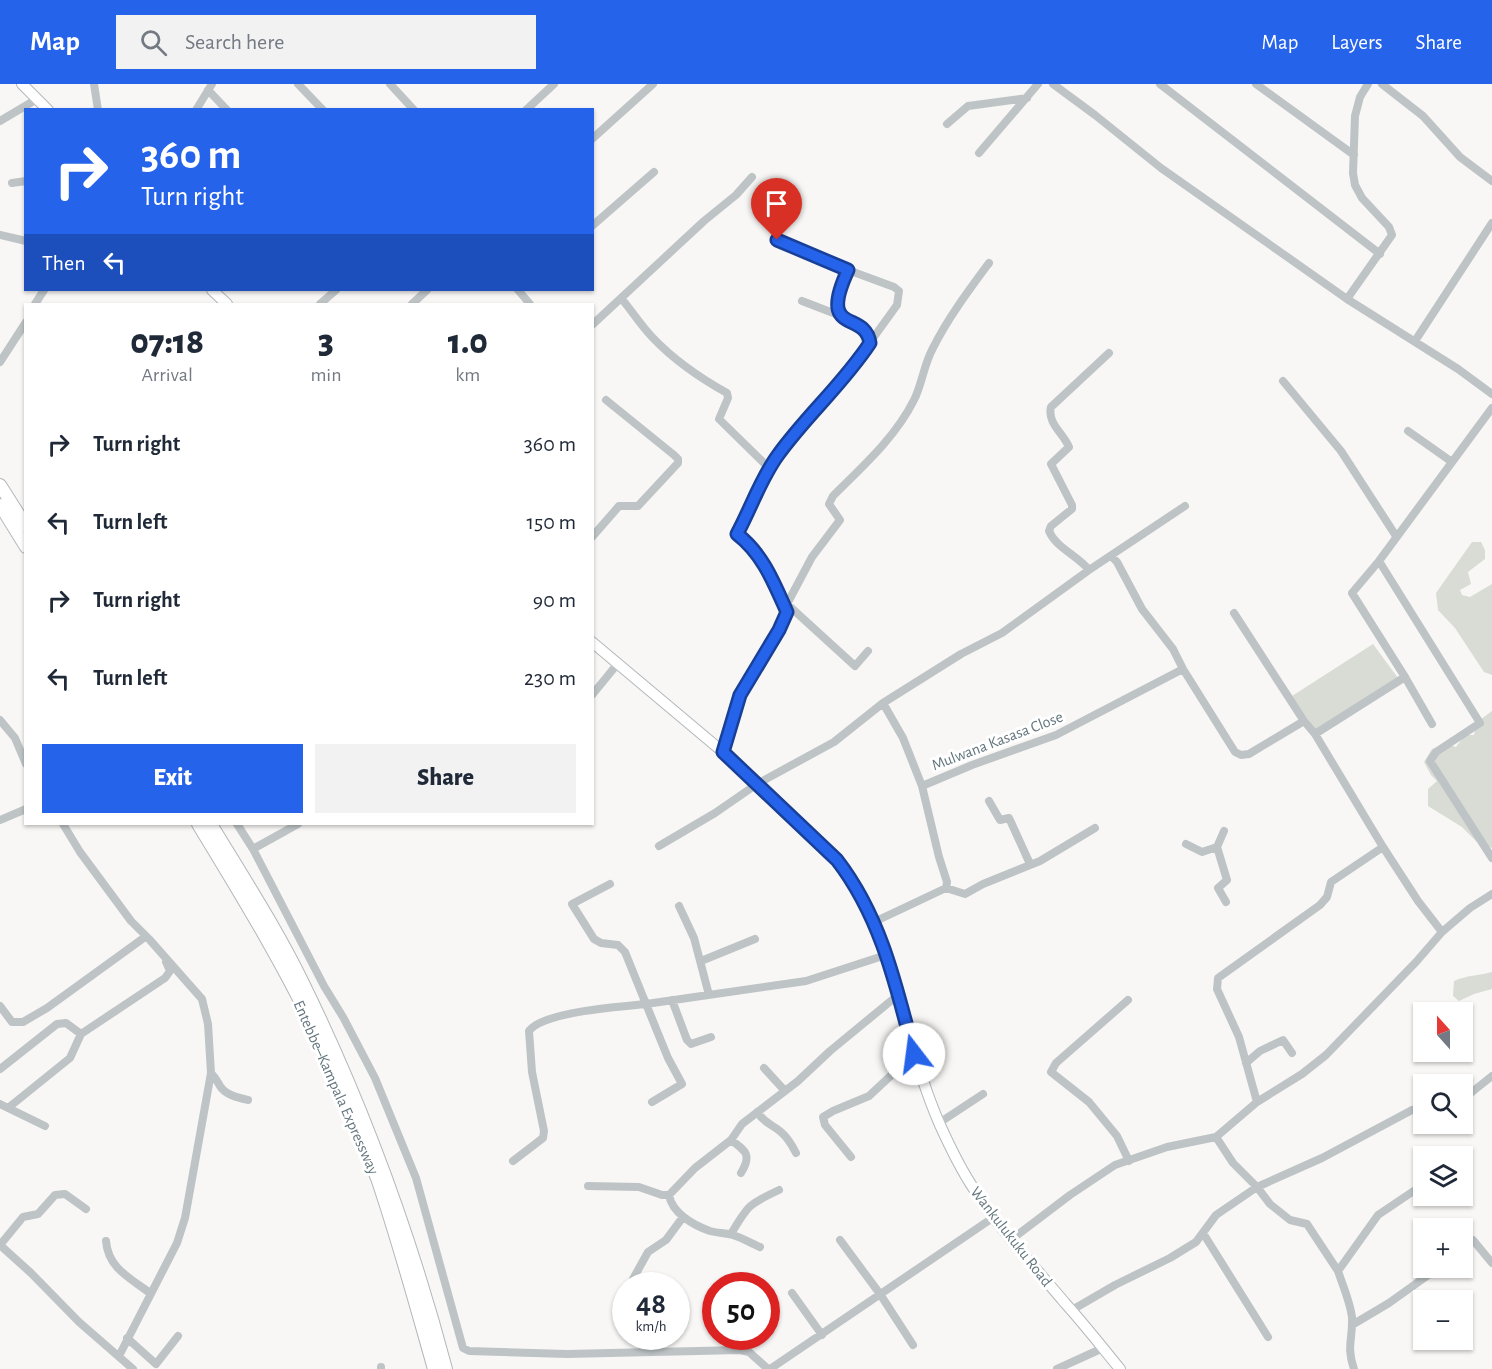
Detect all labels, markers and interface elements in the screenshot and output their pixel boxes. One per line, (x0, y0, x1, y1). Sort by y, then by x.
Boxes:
search box (116, 15, 536, 69)
icon: search (137, 26, 170, 59)
text: Map (30, 28, 80, 56)
text: Search here (185, 31, 284, 53)
text: Map (1262, 32, 1298, 53)
text: Layers (1331, 32, 1382, 53)
text: Share (1415, 32, 1462, 53)
icon: right (42, 132, 120, 210)
text: 360 m (141, 134, 242, 176)
pin (751, 178, 802, 240)
text: Turn right (141, 183, 244, 210)
icon: arrive (760, 187, 793, 220)
icon: left (98, 246, 131, 279)
text: Then (42, 252, 86, 274)
text: 07:18 (130, 324, 204, 360)
text: 3 (318, 324, 334, 360)
text: 1.0 (448, 324, 488, 360)
text: Arrival (141, 365, 193, 385)
text: min (310, 365, 342, 385)
text: km (455, 365, 480, 385)
icon: right (42, 428, 75, 461)
text: Turn right (93, 433, 180, 455)
text: 360 m (524, 433, 576, 455)
icon: left (42, 506, 75, 539)
text: Turn left (93, 511, 167, 533)
text: 150 m (526, 511, 576, 533)
icon: right (42, 584, 75, 617)
text: Turn right (93, 589, 180, 611)
text: 90 m (533, 589, 576, 611)
icon: left (42, 662, 75, 695)
text: Turn left (93, 667, 167, 689)
text: 230 m (524, 667, 576, 689)
street label: Mulwana Kasasa Close (930, 709, 1065, 773)
button: Exit (42, 744, 303, 813)
button: Share (315, 744, 576, 813)
street label: Entebbe–Kampala Expressway (289, 998, 382, 1177)
north arrow (1413, 1002, 1473, 1062)
map controls (1413, 1002, 1473, 1350)
position arrow (882, 1022, 946, 1086)
button: search (1413, 1074, 1473, 1134)
button: layers (1413, 1146, 1473, 1206)
street label: Wankulukuku Road (967, 1184, 1055, 1290)
button: + (1413, 1218, 1473, 1278)
speed limit sign: 50 (702, 1272, 780, 1350)
text: 48 (636, 1289, 666, 1319)
button: − (1413, 1290, 1473, 1350)
text: km/h (636, 1319, 666, 1334)

